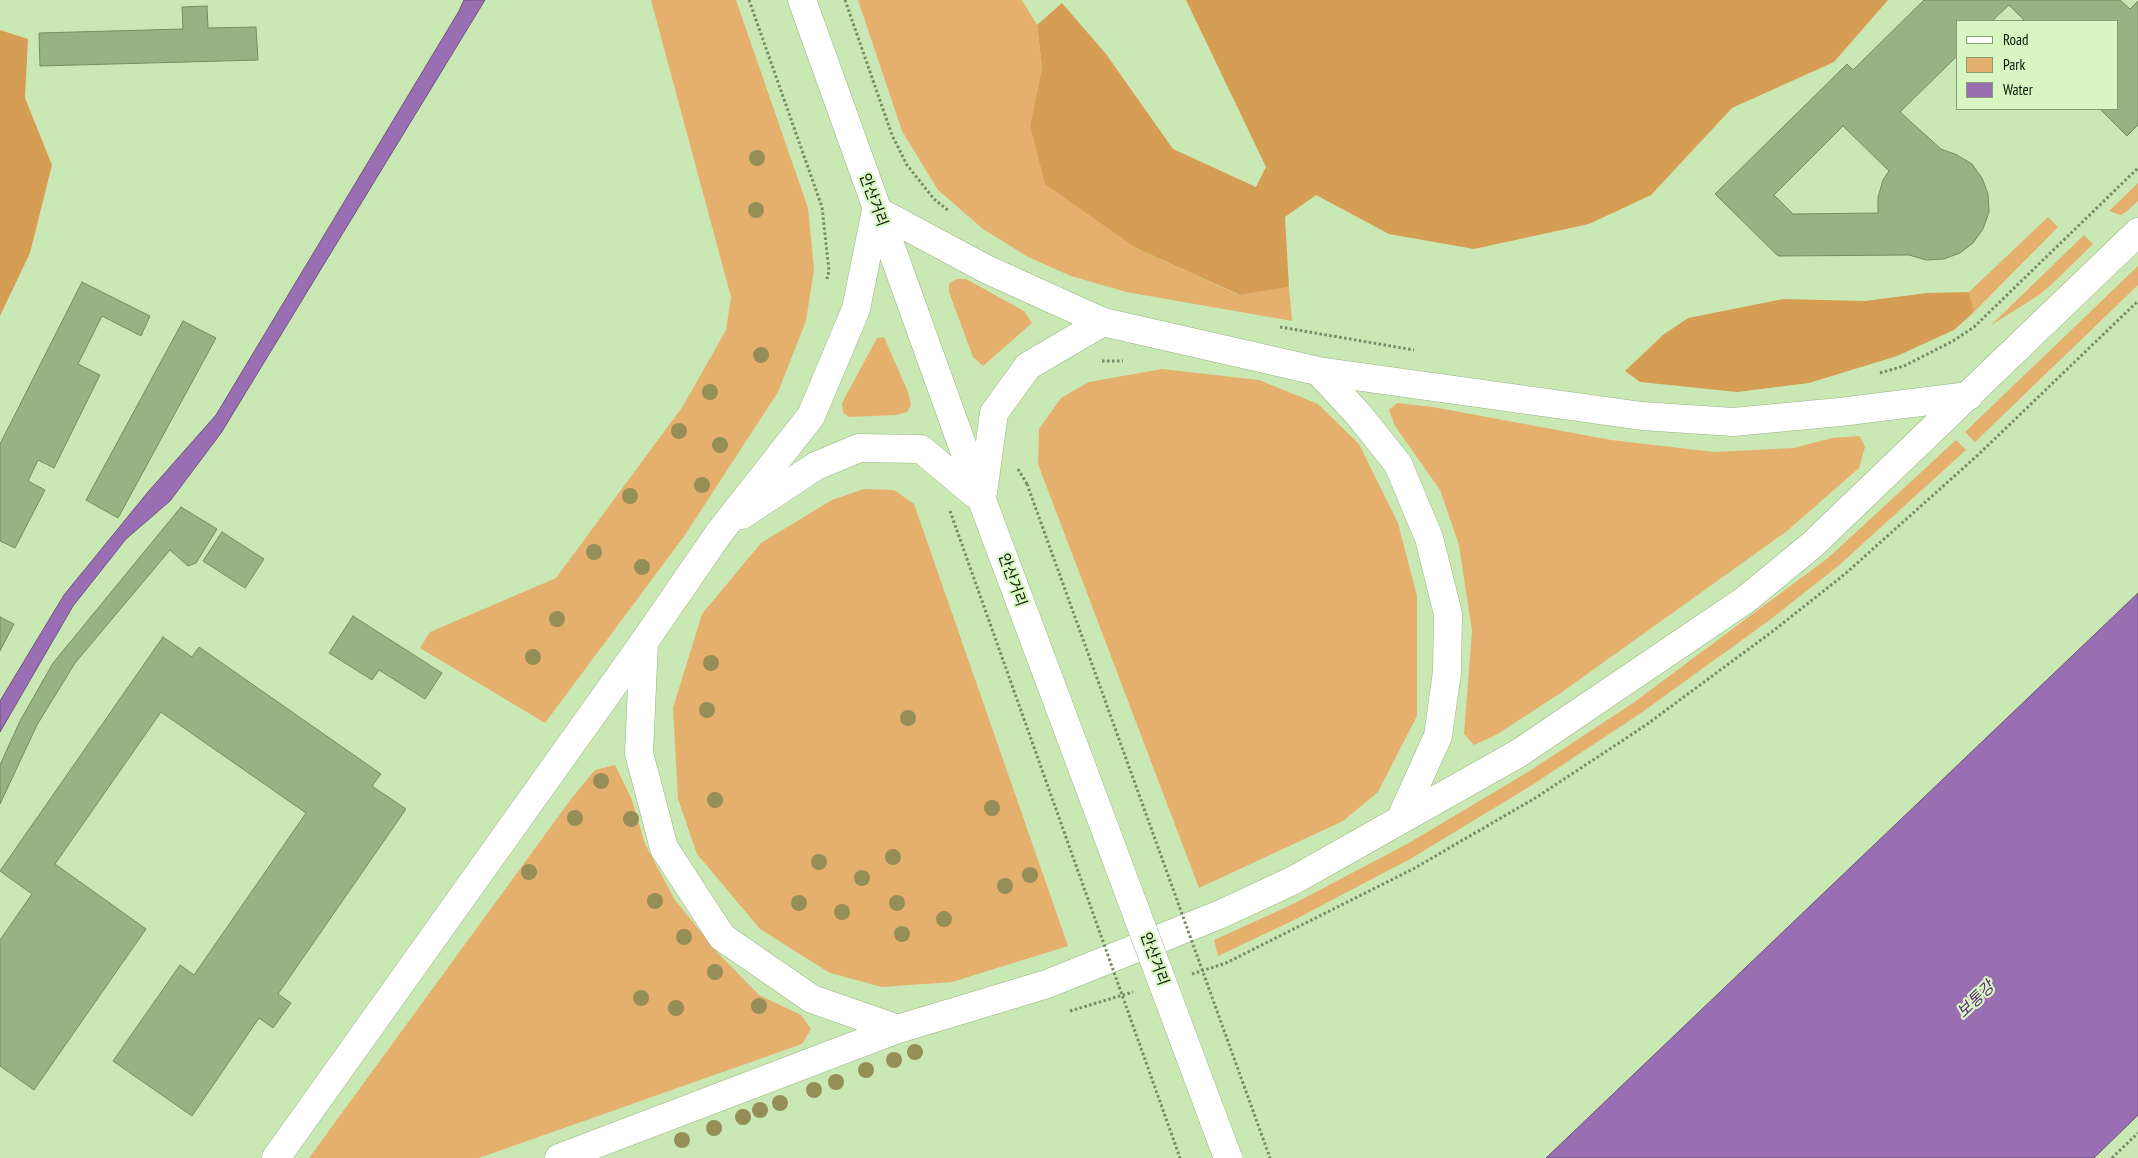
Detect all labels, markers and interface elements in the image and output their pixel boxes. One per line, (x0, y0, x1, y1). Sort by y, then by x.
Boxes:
legend (1956, 20, 2118, 110)
text: Road (2003, 30, 2029, 49)
text: Park (2003, 55, 2025, 74)
text: Water (2003, 80, 2033, 99)
street label: 안산거리 (855, 171, 891, 229)
street label: 안산거리 (994, 551, 1030, 609)
street label: 안산거리 (1136, 930, 1172, 988)
water label: 보통강 (1953, 978, 1999, 1022)

